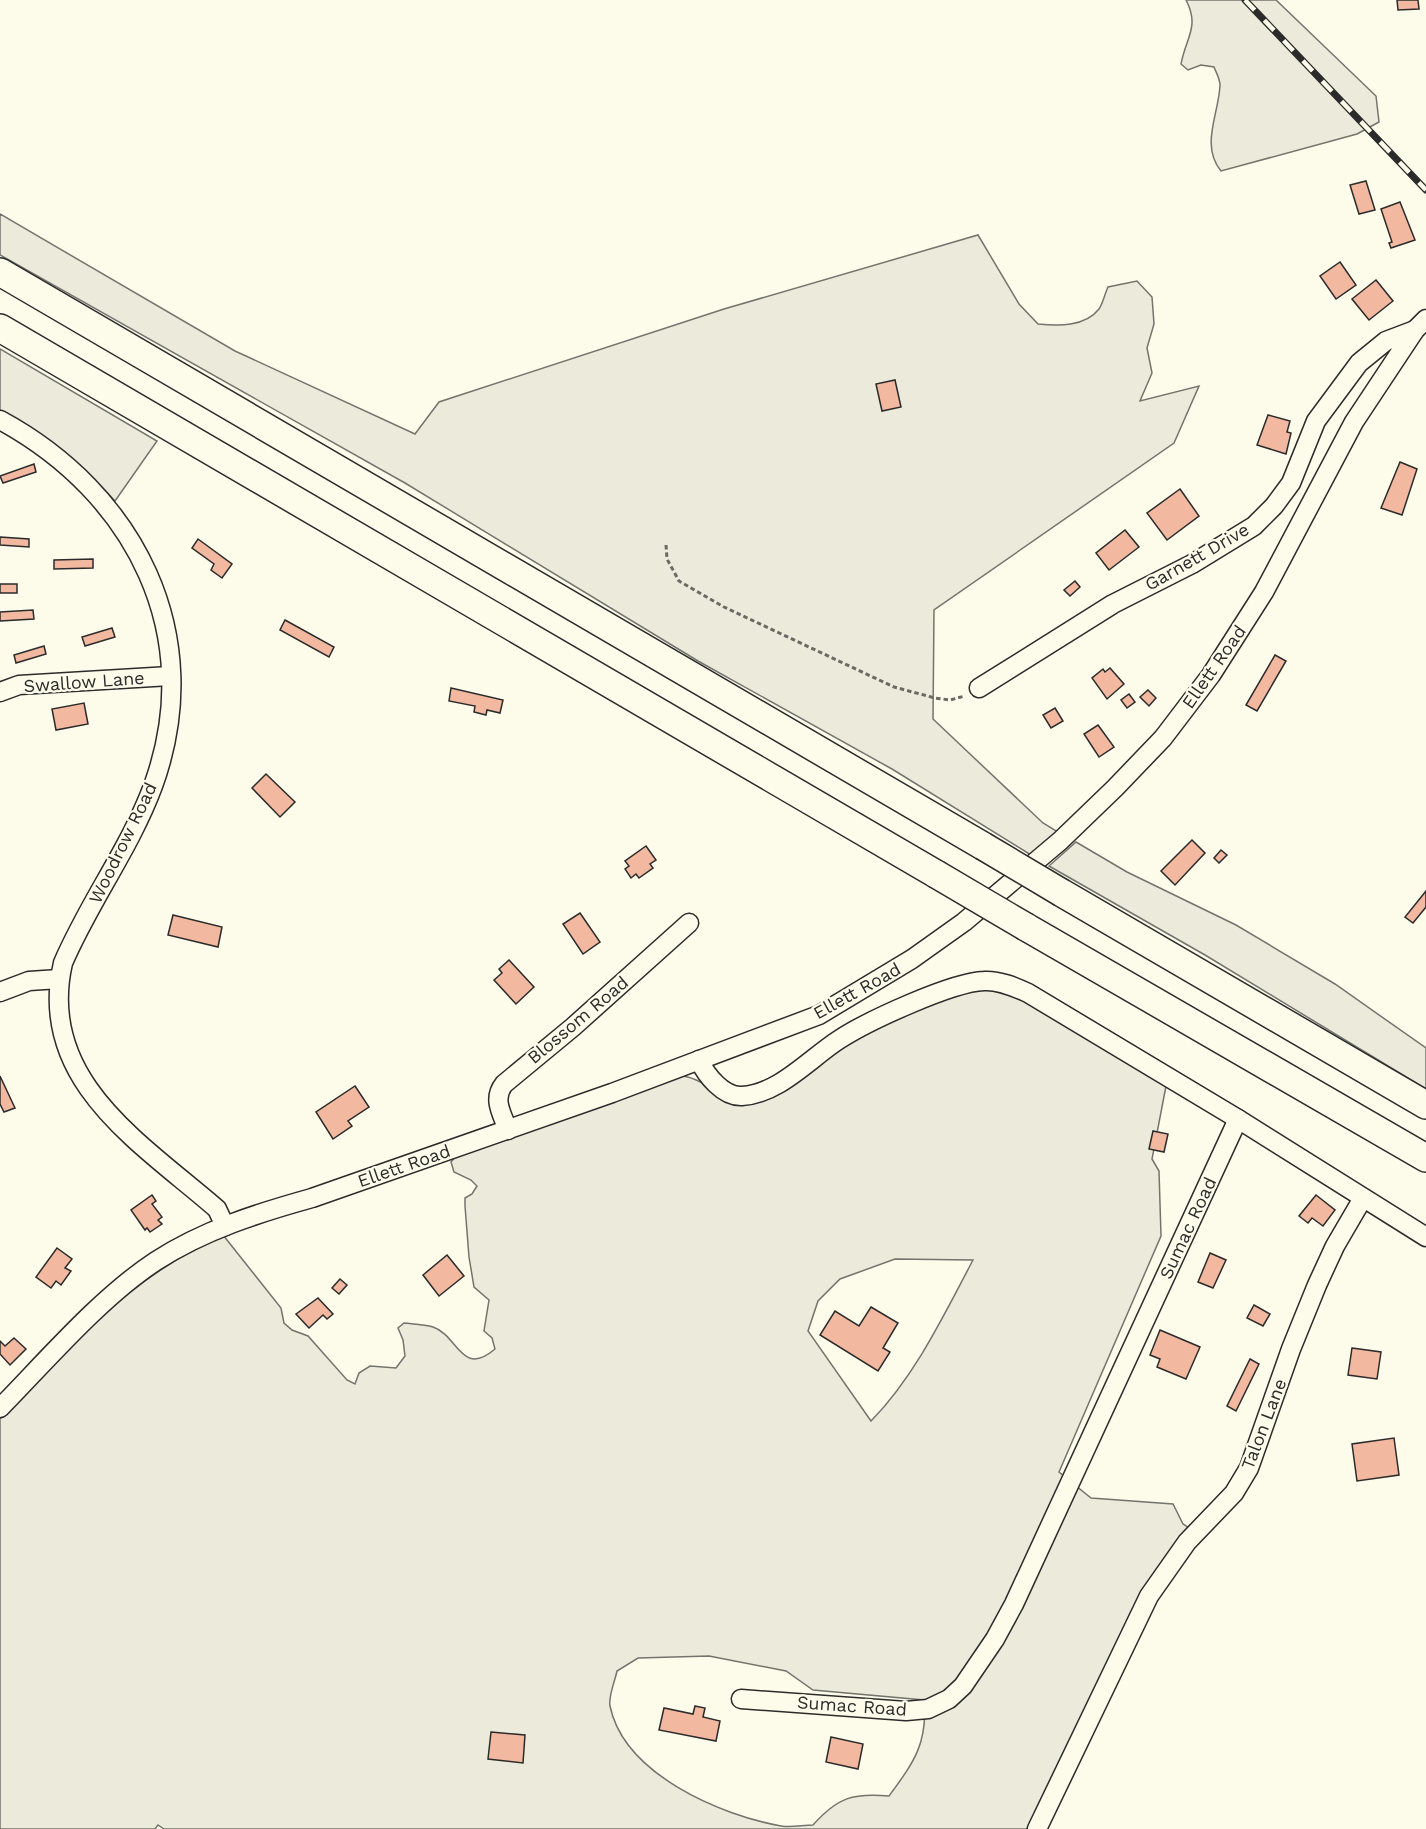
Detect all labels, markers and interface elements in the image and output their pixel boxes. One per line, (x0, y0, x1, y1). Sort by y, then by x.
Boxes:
street label: Garnett Drive (1141, 518, 1253, 595)
street label: Ellett Road (1177, 621, 1250, 712)
street label: Swallow Lane (23, 667, 145, 696)
street label: Woodrow Road (84, 779, 161, 907)
street label: Ellett Road (809, 958, 904, 1023)
street label: Blossom Road (523, 971, 632, 1068)
street label: Ellett Road (355, 1140, 453, 1191)
street label: Sumac Road (1155, 1173, 1220, 1282)
street label: Talon Lane (1237, 1376, 1290, 1472)
street label: Sumac Road (796, 1691, 908, 1720)

